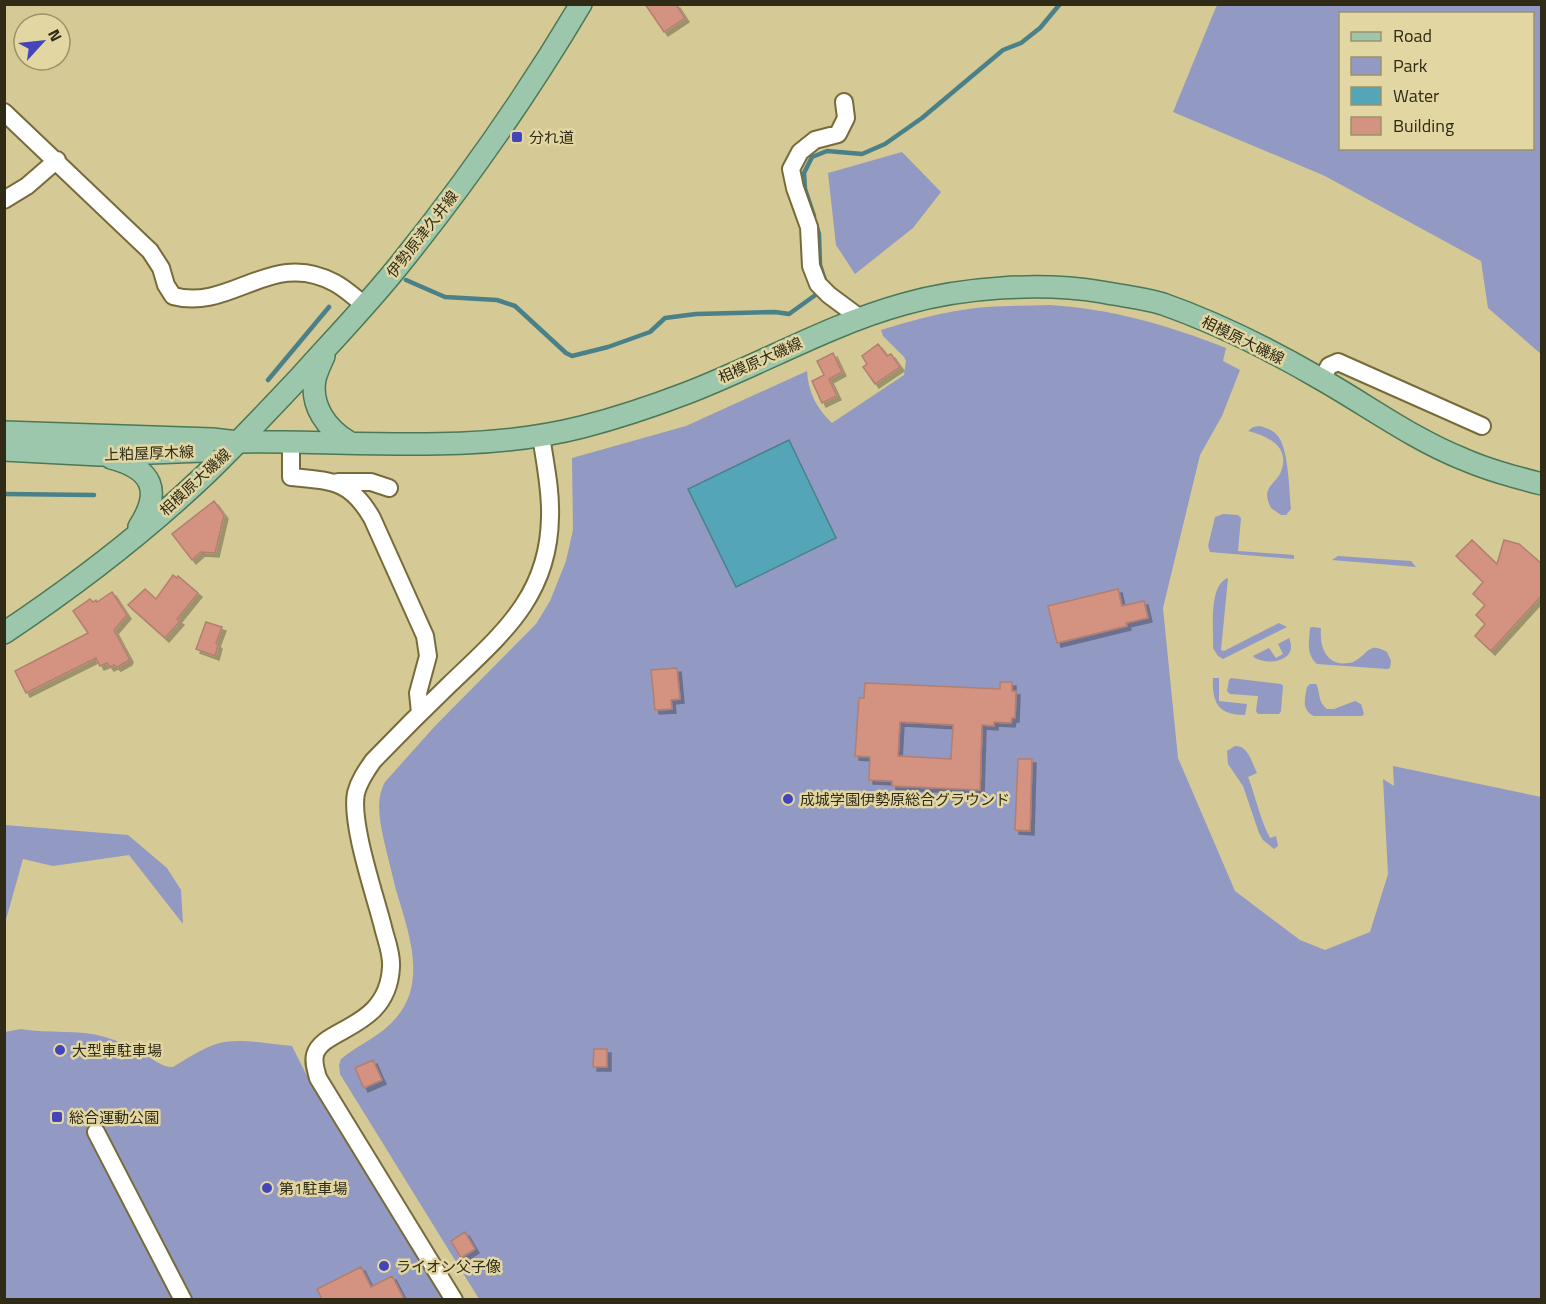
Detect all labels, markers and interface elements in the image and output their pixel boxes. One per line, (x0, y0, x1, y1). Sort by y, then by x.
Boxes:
north arrow (12, 12, 72, 72)
legend (1339, 12, 1534, 150)
text: Road (1393, 22, 1432, 49)
text: N (42, 25, 69, 46)
text: Park (1393, 52, 1428, 79)
text: Water (1393, 82, 1439, 109)
text: Building (1393, 112, 1454, 139)
place label: 分れ道 (529, 126, 574, 149)
marker: 分れ道 (510, 130, 524, 144)
street label: 伊勢原津久井線 (381, 186, 463, 282)
street label: 相模原大磯線 (1198, 310, 1288, 370)
street label: 相模原大磯線 (714, 331, 806, 389)
street label: 上粕屋厚木線 (104, 440, 194, 466)
street label: 相模原大磯線 (154, 443, 236, 521)
place label: 成城学園伊勢原総合グラウンド (800, 788, 1010, 811)
marker: 成城学園伊勢原総合グラウンド (781, 792, 795, 806)
place label: 大型車駐車場 (72, 1039, 162, 1062)
marker: 大型車駐車場 (53, 1043, 67, 1057)
place label: 総合運動公園 (69, 1106, 159, 1129)
marker: 総合運動公園 (50, 1110, 64, 1124)
place label: 第1駐車場 (279, 1177, 347, 1200)
marker: 第1駐車場 (260, 1181, 274, 1195)
place label: ライオン父子像 (396, 1255, 501, 1278)
marker: ライオン父子像 (377, 1259, 391, 1273)

